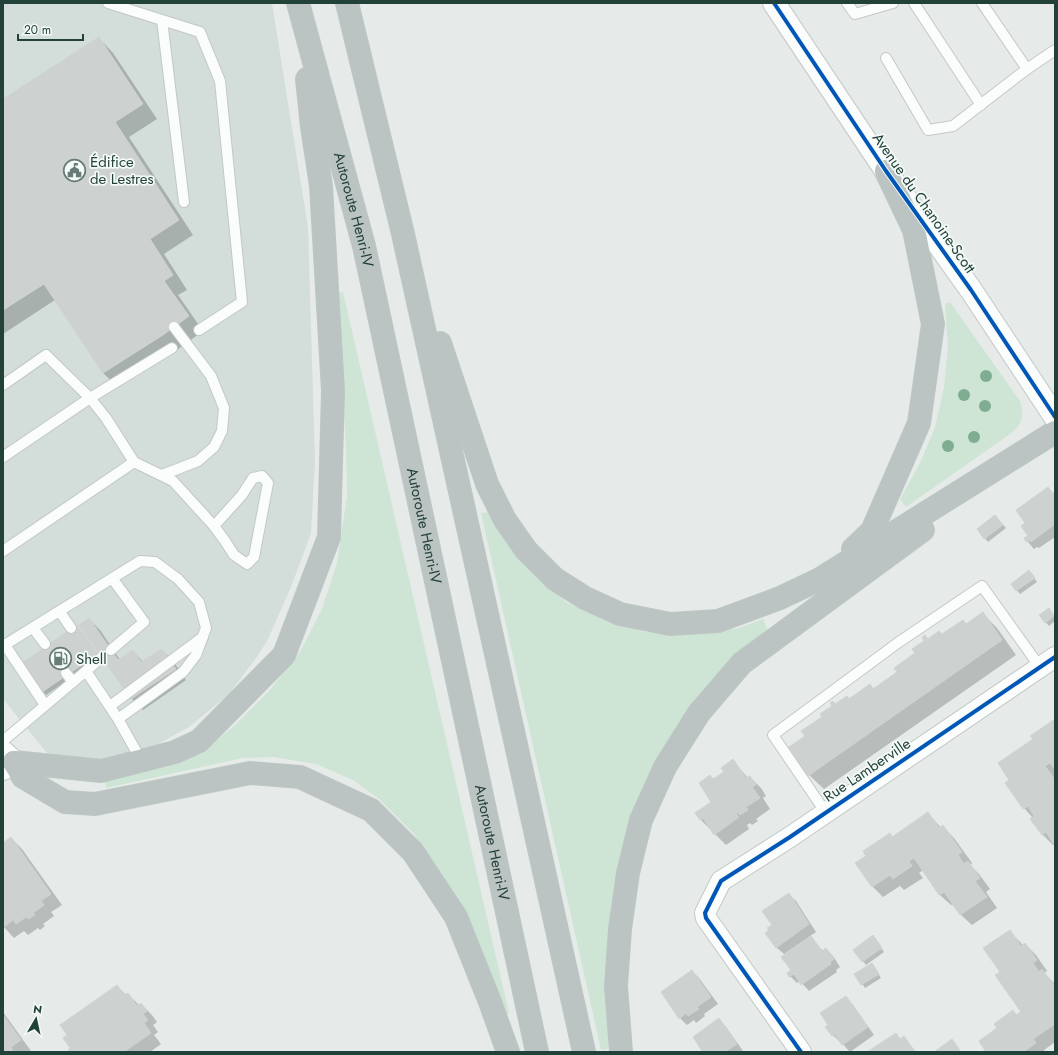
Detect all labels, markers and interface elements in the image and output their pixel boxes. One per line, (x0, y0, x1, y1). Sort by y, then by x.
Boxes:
scale bar (18, 16, 83, 42)
text: 20 m (24, 21, 51, 39)
street label: Avenue du Chanoine-Scott (867, 128, 981, 278)
street label: Autoroute Henri-IV (328, 150, 379, 269)
place label: Édifice de Lestres (90, 151, 154, 190)
public building icon: Édifice de Lestres (62, 158, 88, 184)
street label: Autoroute Henri-IV (401, 466, 447, 586)
fuel station icon: Shell (47, 646, 73, 672)
place label: Shell (76, 648, 107, 670)
street label: Rue Lamberville (819, 732, 915, 807)
street label: Autoroute Henri-IV (469, 782, 515, 903)
north arrow (16, 999, 56, 1039)
text: N (32, 1001, 43, 1018)

